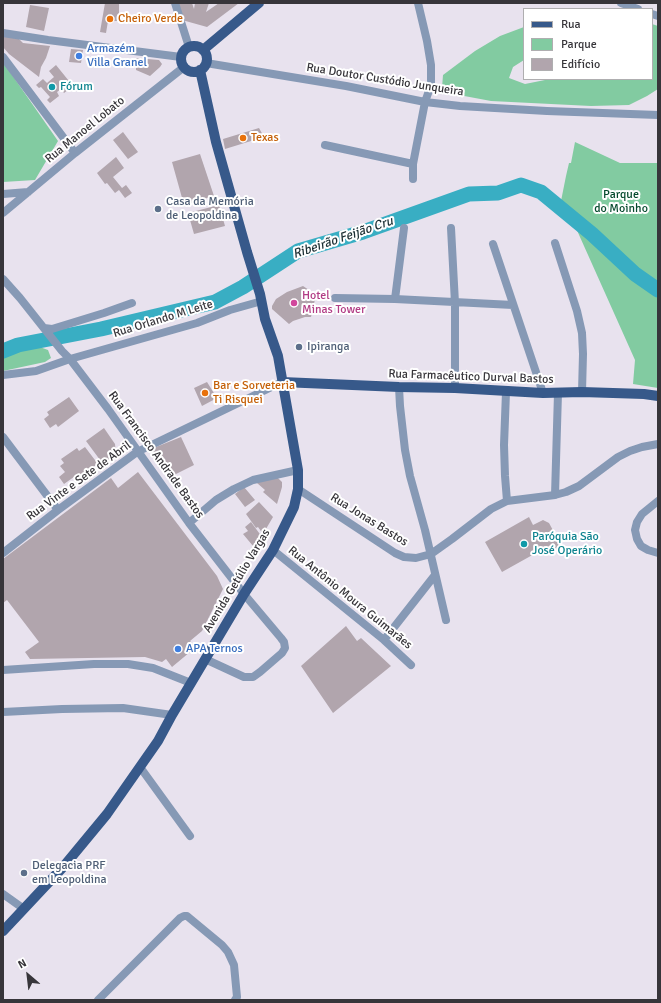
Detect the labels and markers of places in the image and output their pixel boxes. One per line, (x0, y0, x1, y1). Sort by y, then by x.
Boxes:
place label: Cheiro Verde (118, 12, 183, 26)
marker: Cheiro Verde (105, 14, 115, 24)
place label: Armazém Villa Granel (87, 42, 147, 70)
marker: Armazém Villa Granel (74, 51, 84, 61)
place label: Fórum (60, 80, 93, 94)
marker: Fórum (47, 82, 57, 92)
place label: Texas (251, 131, 279, 145)
marker: Texas (238, 133, 248, 143)
place label: Casa da Memória de Leopoldina (166, 195, 254, 223)
marker: Casa da Memória de Leopoldina (153, 204, 163, 214)
place label: Hotel Minas Tower (302, 289, 365, 317)
marker: Hotel Minas Tower (289, 298, 299, 308)
place label: Ipiranga (307, 340, 350, 354)
marker: Ipiranga (294, 342, 304, 352)
place label: Bar e Sorveteria Ti Risquei (213, 379, 295, 407)
marker: Bar e Sorveteria Ti Risquei (200, 388, 210, 398)
place label: Paróquia São José Operário (532, 530, 602, 558)
marker: Paróquia São José Operário (519, 539, 529, 549)
place label: APA Ternos (186, 642, 243, 656)
marker: APA Ternos (173, 644, 183, 654)
place label: Delegacia PRF em Leopoldina (32, 859, 107, 887)
marker: Delegacia PRF em Leopoldina (19, 868, 29, 878)

